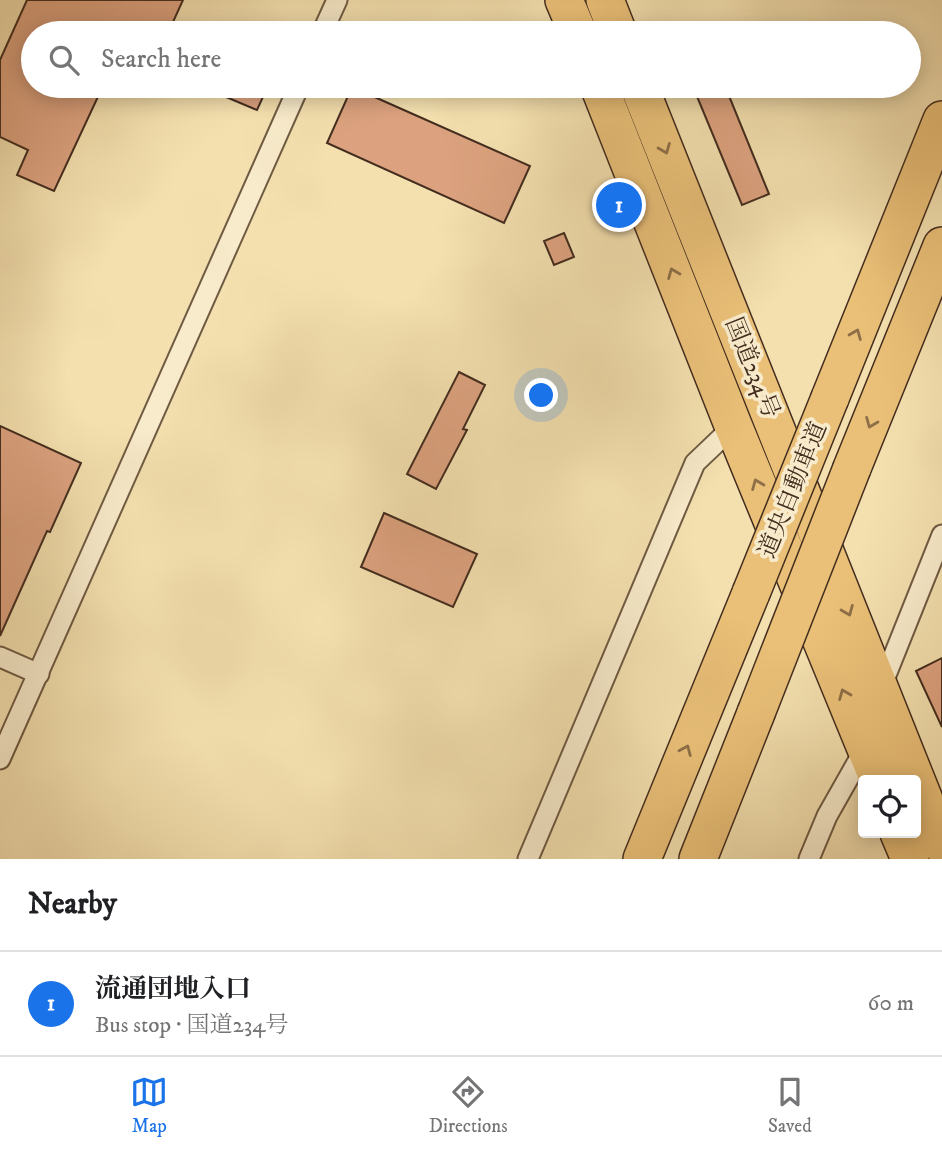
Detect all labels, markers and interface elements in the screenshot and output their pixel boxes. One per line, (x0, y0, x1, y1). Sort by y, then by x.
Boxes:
search box (21, 21, 921, 98)
icon: search (45, 41, 83, 79)
text: Search here (101, 43, 221, 76)
one-way arrow (656, 143, 670, 155)
pin: 1 (596, 179, 642, 231)
one-way arrow (667, 267, 681, 279)
street label: 国道234号 (718, 313, 786, 423)
one-way arrow (847, 329, 861, 341)
your location (524, 378, 558, 412)
one-way arrow (865, 416, 879, 428)
street label: 道央自動車道 (752, 418, 834, 562)
one-way arrow (751, 479, 765, 491)
one-way arrow (840, 604, 854, 616)
one-way arrow (838, 689, 852, 701)
one-way arrow (677, 745, 691, 757)
map controls (858, 775, 921, 838)
button: locate (858, 775, 921, 838)
text: Nearby (28, 886, 117, 923)
text: 流通団地入口 (95, 973, 251, 1006)
text: 1 (47, 989, 55, 1018)
text: 60 m (867, 989, 914, 1018)
text: Bus stop · 国道234号 (95, 1011, 289, 1040)
tab: Map (130, 1073, 168, 1138)
tab: Directions (429, 1073, 508, 1138)
tab: Saved (768, 1073, 812, 1138)

